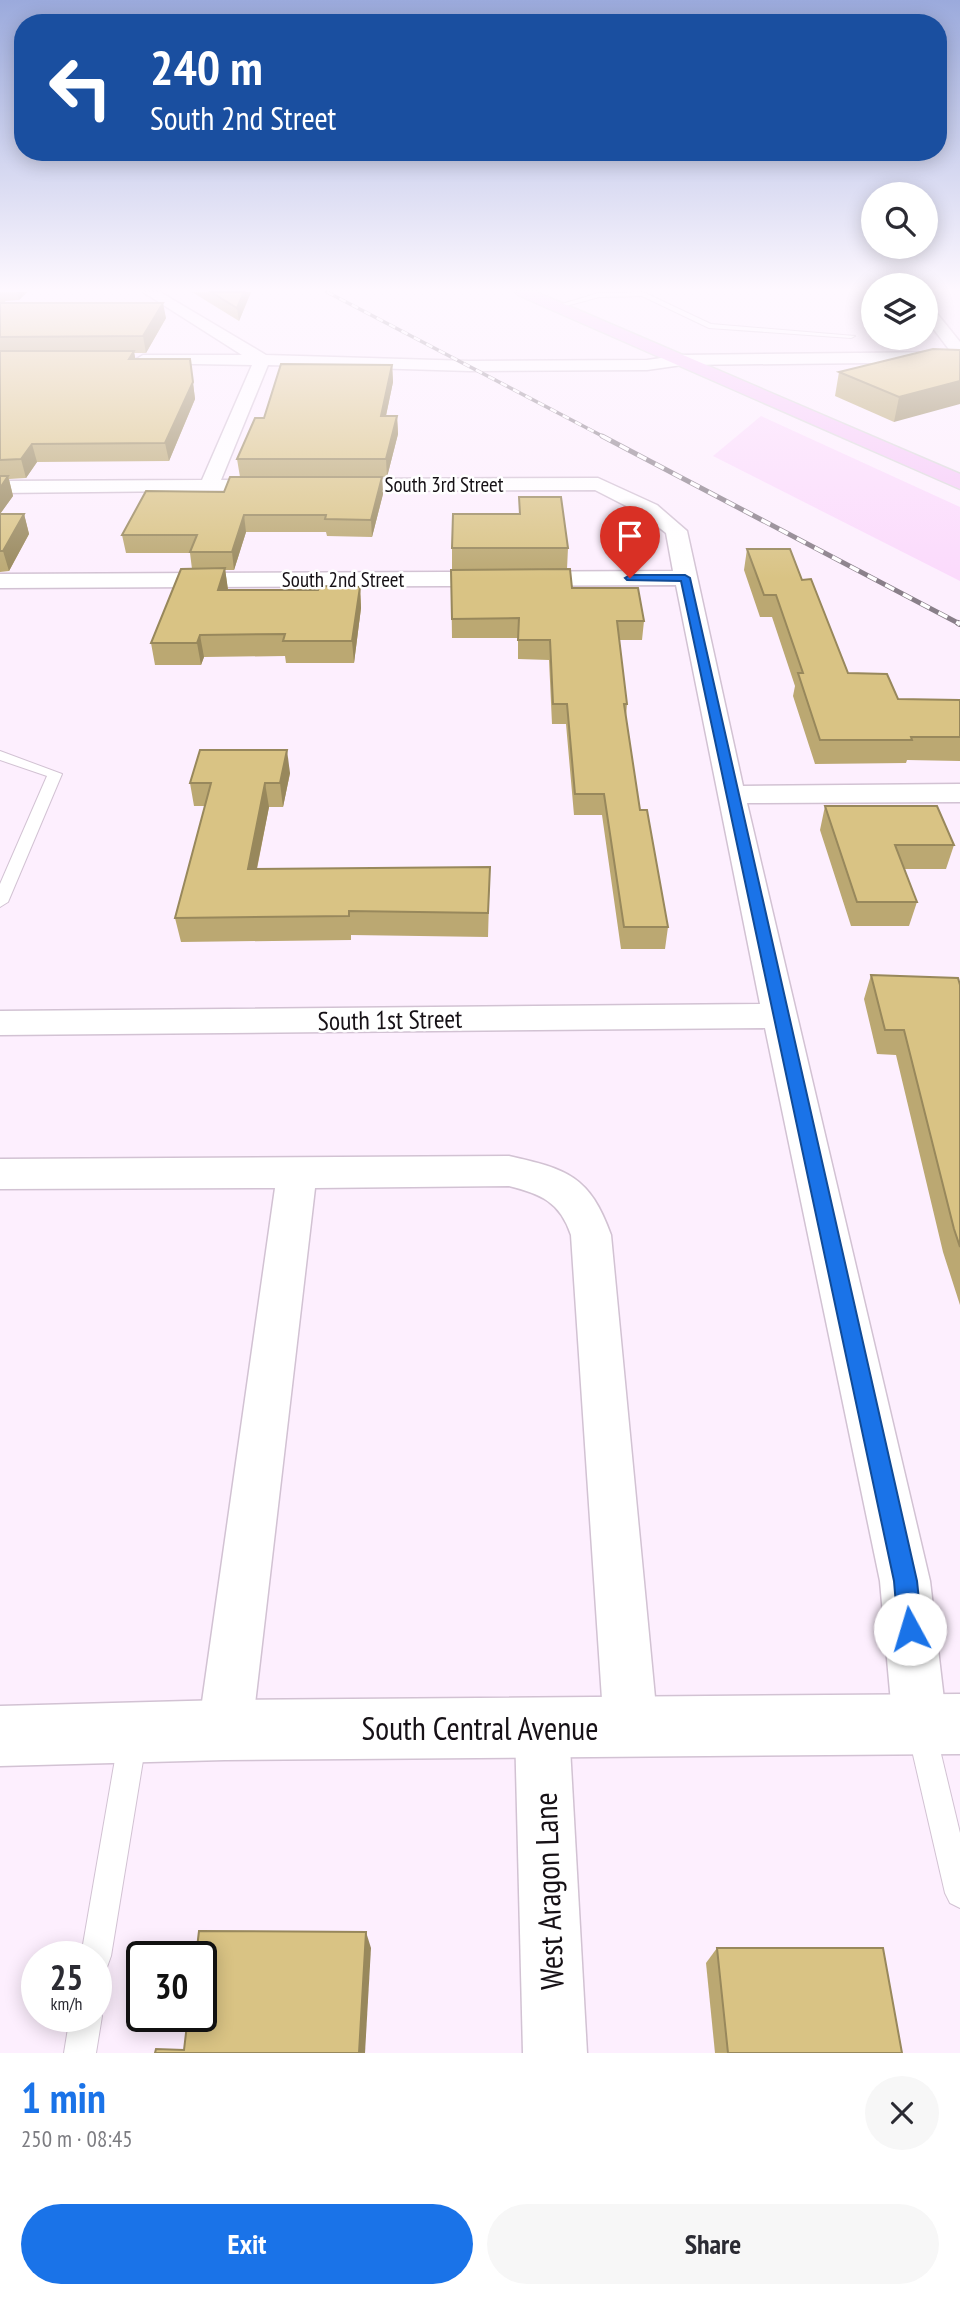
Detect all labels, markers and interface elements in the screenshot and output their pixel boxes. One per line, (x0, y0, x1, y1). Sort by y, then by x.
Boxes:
text: 240 m (150, 35, 263, 99)
icon: left (35, 42, 126, 133)
text: South 2nd Street (150, 97, 336, 139)
map controls (861, 182, 938, 350)
button: search (861, 182, 938, 259)
button: layers (861, 273, 938, 350)
street label: South 3rd Street (385, 471, 504, 498)
pin (600, 506, 660, 578)
icon: arrive (611, 517, 649, 555)
street label: South 2nd Street (282, 566, 404, 593)
street label: South 1st Street (317, 1002, 463, 1037)
position arrow (873, 1592, 947, 1666)
street label: South Central Avenue (362, 1707, 598, 1749)
street label: West Aragon Lane (524, 1792, 572, 1990)
speed limit sign: 30 (126, 1941, 217, 2032)
text: 25 (50, 1954, 83, 2000)
text: km/h (51, 1992, 82, 2015)
text: 1 min (21, 2070, 106, 2125)
button: close (865, 2076, 939, 2150)
text: 250 m · 08:45 (21, 2124, 133, 2153)
button: Exit (21, 2204, 473, 2284)
button: Share (487, 2204, 939, 2284)

